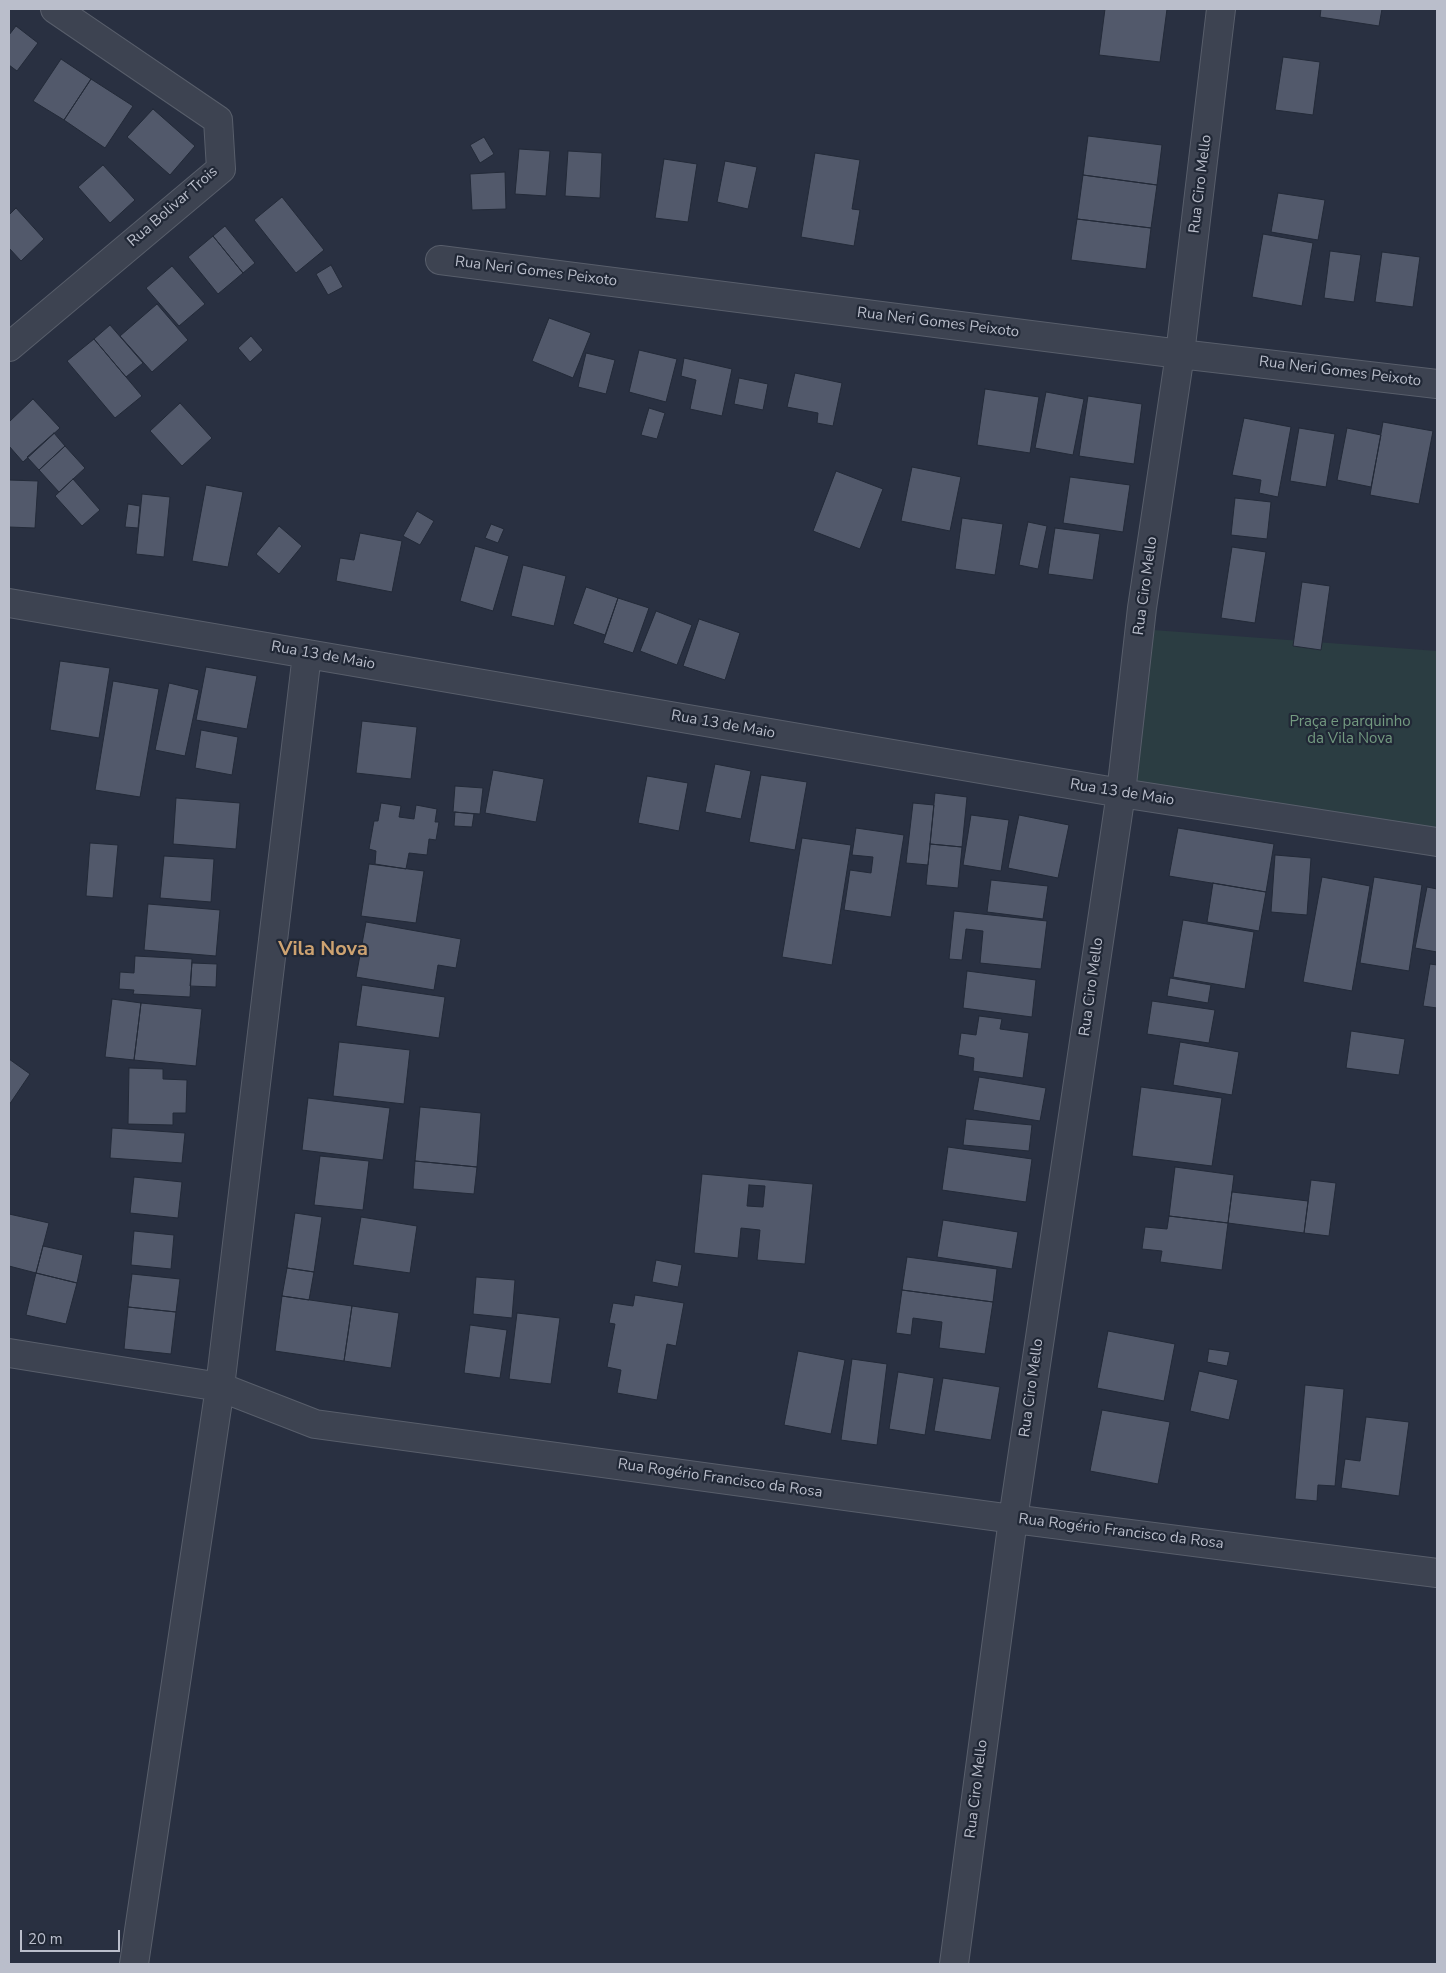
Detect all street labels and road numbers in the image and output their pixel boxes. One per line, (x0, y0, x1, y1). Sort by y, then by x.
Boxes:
street label: Rua Ciro Mello (1186, 134, 1216, 234)
street label: Rua Bolivar Trois (124, 163, 222, 251)
street label: Rua Neri Gomes Peixoto (454, 253, 618, 291)
street label: Rua Neri Gomes Peixoto (856, 304, 1020, 342)
street label: Rua Neri Gomes Peixoto (1258, 353, 1422, 391)
street label: Rua Ciro Mello (1130, 536, 1162, 636)
street label: Rua 13 de Maio (270, 638, 376, 674)
street label: Rua 13 de Maio (670, 707, 776, 743)
street label: Rua 13 de Maio (1069, 776, 1175, 810)
street label: Rua Ciro Mello (1076, 937, 1108, 1037)
street label: Rua Ciro Mello (1016, 1338, 1048, 1438)
street label: Rua Rogério Francisco da Rosa (616, 1456, 824, 1502)
street label: Rua Rogério Francisco da Rosa (1017, 1510, 1225, 1554)
street label: Rua Ciro Mello (962, 1739, 992, 1839)

